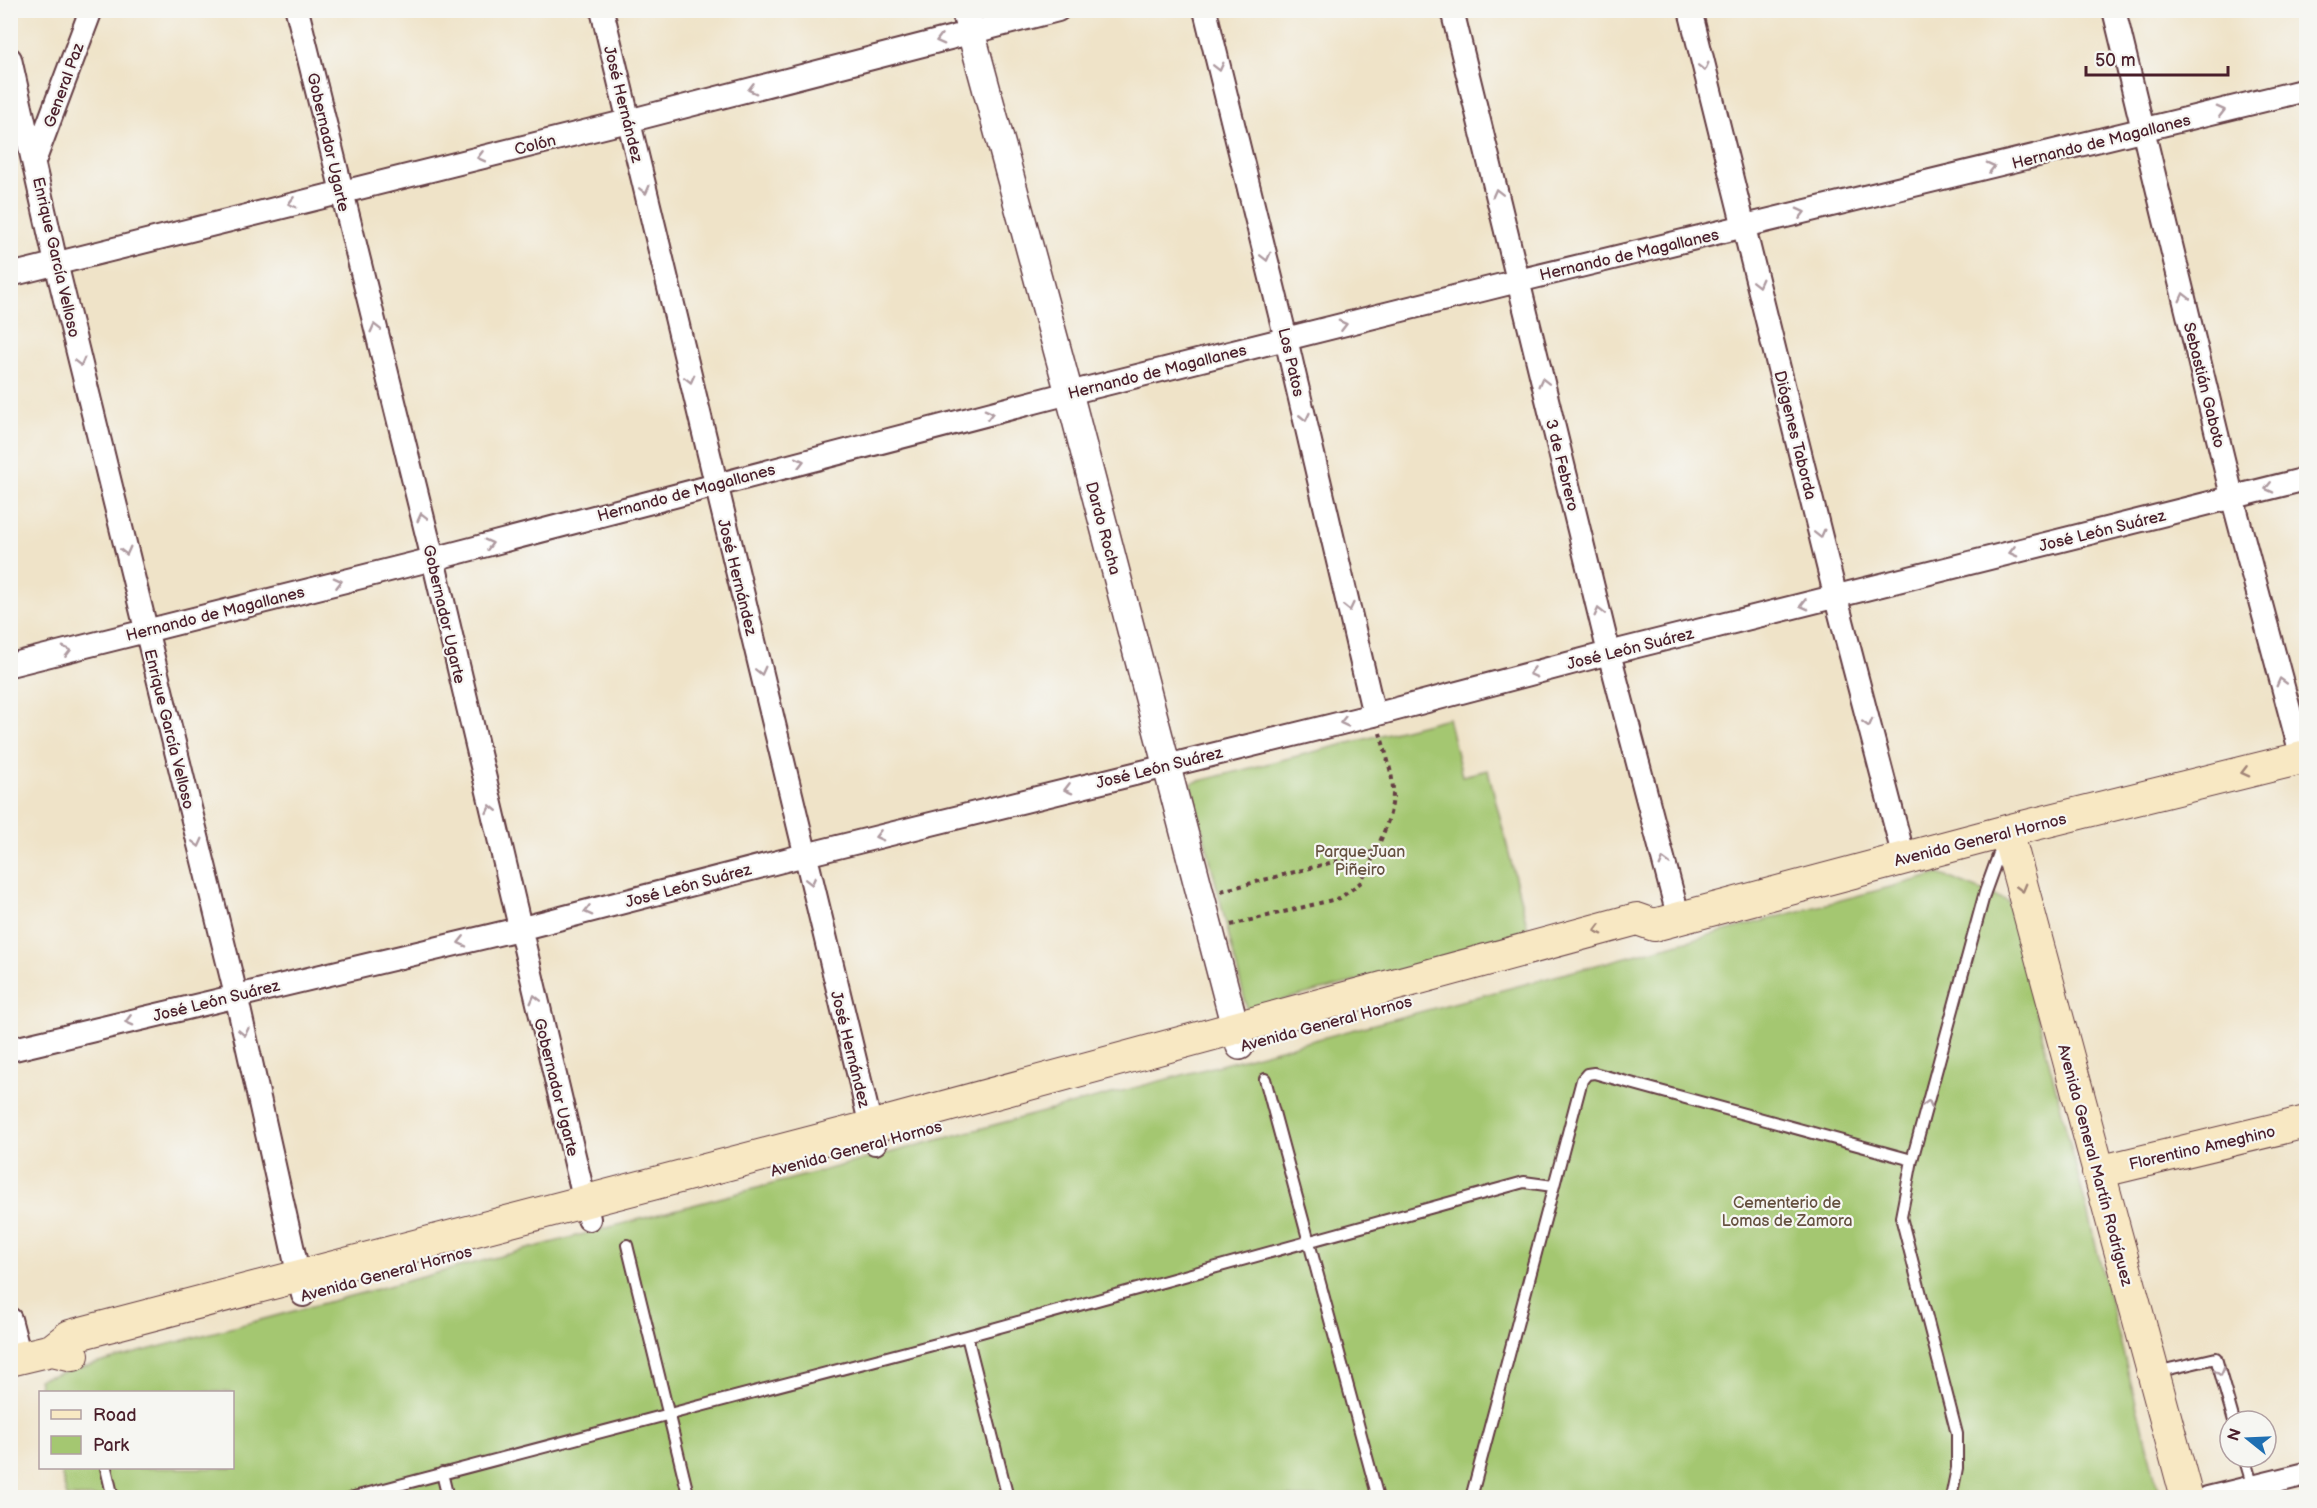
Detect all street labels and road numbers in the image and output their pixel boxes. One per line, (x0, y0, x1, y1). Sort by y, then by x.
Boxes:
street label: General Paz (40, 40, 89, 130)
street label: José Hernández (599, 44, 646, 165)
street label: Gobernador Ugarte (302, 71, 353, 214)
street label: Hernando de Magallanes (2010, 111, 2193, 174)
street label: Colón (513, 131, 558, 160)
street label: Enrique García Velloso (28, 175, 83, 339)
street label: Hernando de Magallanes (1538, 226, 1721, 285)
street label: Sebastián Gaboto (2179, 321, 2228, 450)
street label: Los Patos (1273, 326, 1308, 399)
street label: Hernando de Magallanes (1066, 341, 1249, 404)
street label: Diógenes Taborda (1769, 369, 1820, 502)
street label: 3 de Febrero (1541, 417, 1582, 513)
street label: Hernando de Magallanes (595, 461, 777, 526)
street label: Dardo Rocha (1081, 480, 1124, 577)
street label: José León Suárez (2037, 506, 2168, 556)
street label: José Hernández (713, 517, 760, 638)
street label: Gobernador Ugarte (418, 543, 469, 686)
street label: Hernando de Magallanes (124, 583, 307, 646)
street label: José León Suárez (1565, 624, 1696, 674)
street label: Enrique García Velloso (139, 647, 198, 811)
street label: José León Suárez (1094, 743, 1225, 793)
street label: Avenida General Hornos (1892, 810, 2068, 871)
street label: José León Suárez (623, 860, 754, 912)
street label: José León Suárez (151, 976, 282, 1026)
street label: José Hernández (826, 989, 873, 1110)
street label: Avenida General Hornos (1239, 992, 1414, 1056)
street label: Gobernador Ugarte (529, 1016, 582, 1159)
street label: Avenida General Martín Rodríguez (2053, 1042, 2136, 1289)
street label: Avenida General Hornos (769, 1117, 944, 1181)
street label: Florentino Ameghino (2127, 1122, 2277, 1175)
street label: Avenida General Hornos (299, 1242, 474, 1306)

